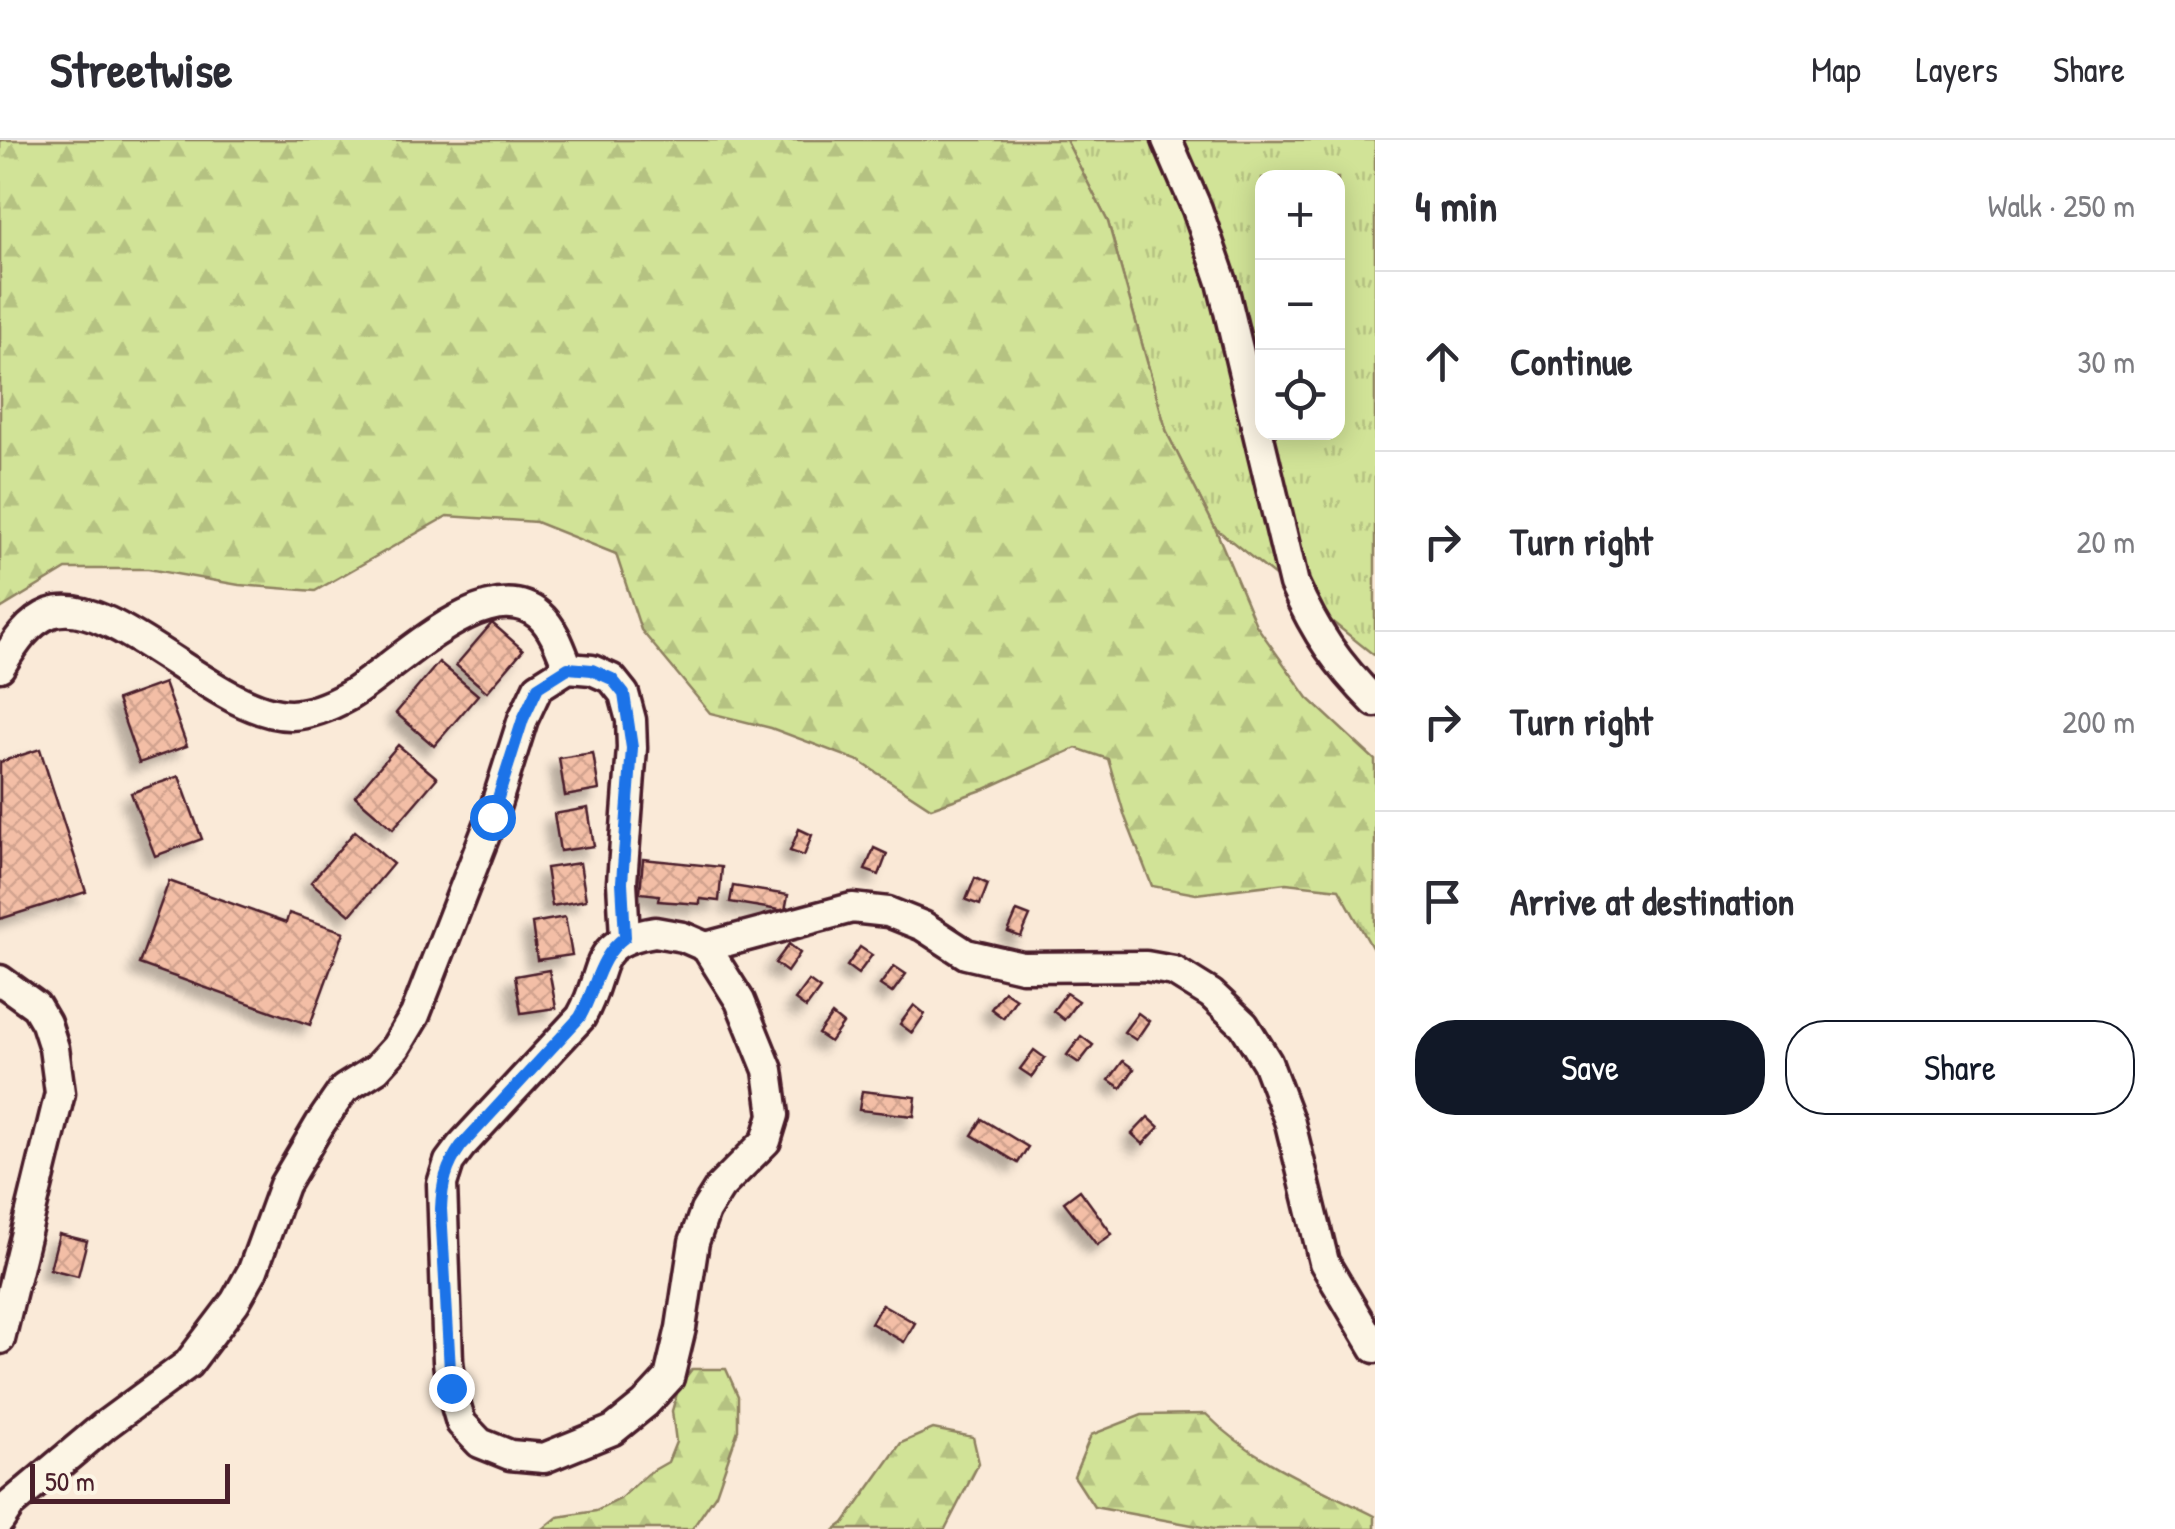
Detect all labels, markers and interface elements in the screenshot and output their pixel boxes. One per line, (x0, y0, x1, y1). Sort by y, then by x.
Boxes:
text: Streetwise (50, 37, 232, 102)
text: Map (1811, 46, 1861, 93)
text: Layers (1916, 46, 1998, 93)
text: Share (2053, 46, 2125, 93)
map controls (1255, 170, 1345, 440)
button: + (1255, 170, 1345, 260)
text: 4 min (1415, 177, 1497, 234)
text: Walk · 250 m (1988, 184, 2135, 227)
button: − (1255, 260, 1345, 350)
icon: ahead (1415, 334, 1470, 389)
text: Continue (1510, 335, 1632, 387)
text: 30 m (2077, 340, 2135, 383)
button: locate (1255, 350, 1345, 440)
icon: right (1415, 514, 1470, 569)
text: Turn right (1510, 515, 1653, 567)
text: 20 m (2077, 520, 2135, 563)
icon: right (1415, 694, 1470, 749)
text: Turn right (1510, 695, 1653, 747)
text: 200 m (2062, 700, 2135, 743)
route start (470, 795, 516, 841)
icon: arrive (1415, 874, 1470, 929)
text: Arrive at destination (1510, 875, 1794, 927)
button: Save (1415, 1020, 1765, 1115)
button: Share (1785, 1020, 2135, 1115)
route end (429, 1366, 475, 1412)
scale bar (30, 1459, 230, 1504)
text: 50 m (45, 1462, 95, 1500)

